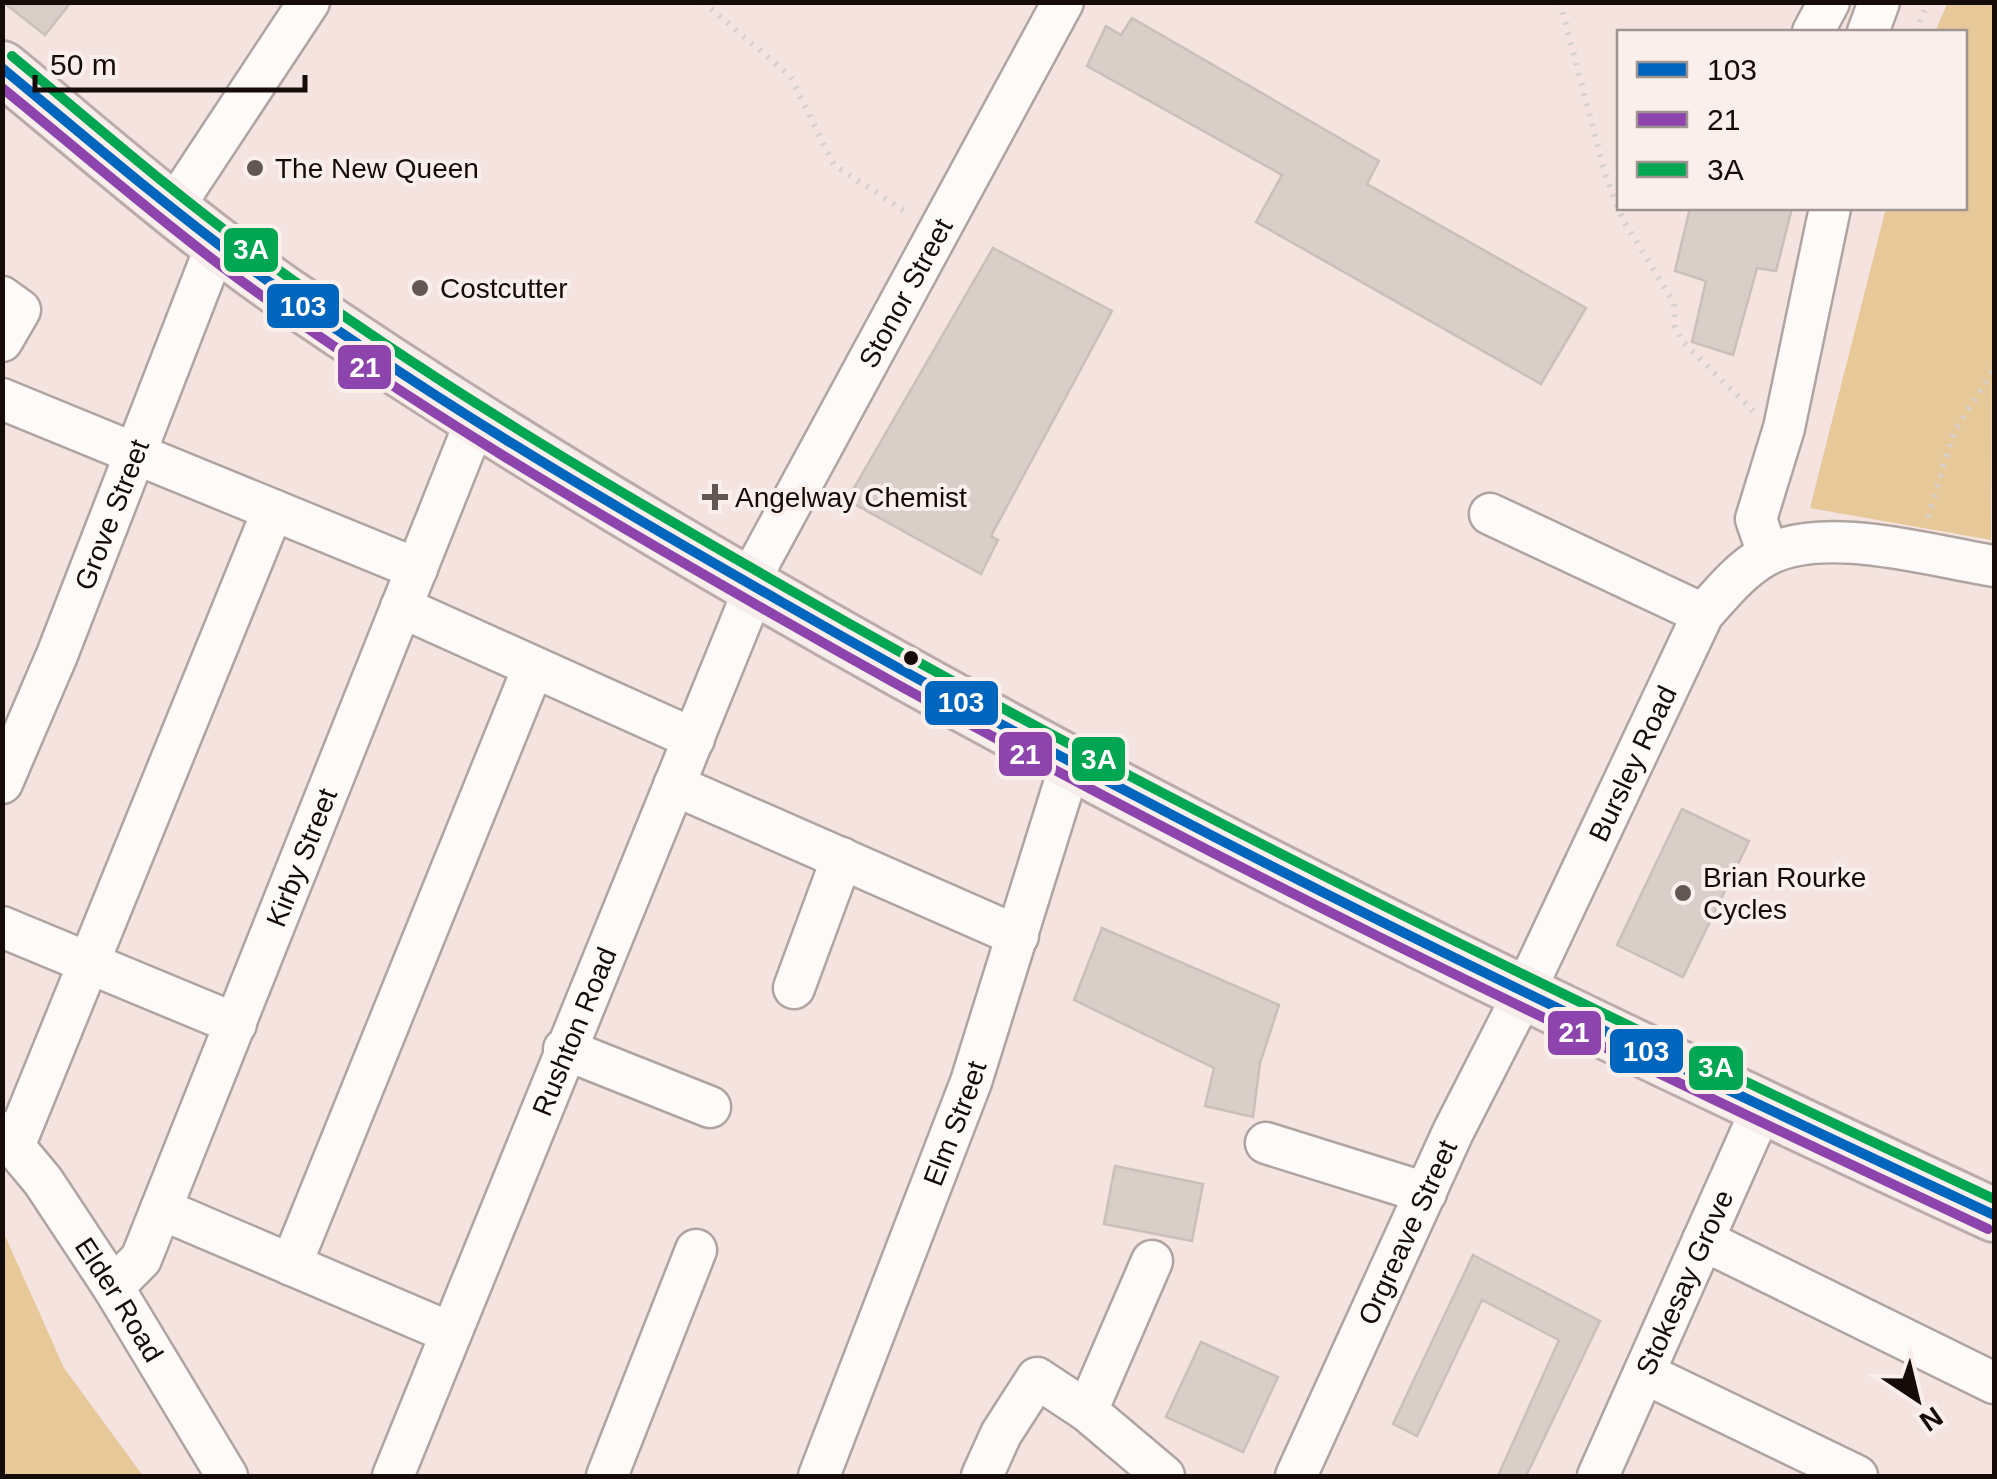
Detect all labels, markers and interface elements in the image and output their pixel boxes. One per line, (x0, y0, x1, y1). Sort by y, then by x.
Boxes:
scale bar (35, 30, 305, 92)
legend (1617, 30, 1967, 210)
text: 50 m (50, 48, 117, 81)
text: 103 (1707, 53, 1757, 86)
text: 21 (1707, 103, 1740, 136)
place label: The New Queen (275, 153, 479, 184)
text: 3A (1707, 153, 1744, 186)
marker: The New Queen (244, 157, 266, 179)
street label: Stonor Street (853, 213, 959, 373)
line badge: 3A (222, 226, 280, 274)
text: 3A (233, 234, 269, 265)
place label: Costcutter (440, 273, 568, 304)
marker: Costcutter (409, 277, 431, 299)
line badge: 103 (265, 282, 341, 330)
text: 103 (280, 291, 326, 322)
line badge: 21 (336, 343, 393, 391)
text: 21 (349, 352, 381, 383)
street label: Grove Street (69, 435, 155, 594)
place label: Angelway Chemist (735, 482, 967, 513)
marker: Angelway Chemist (704, 486, 726, 508)
unlabelled marker (901, 648, 921, 668)
line badge: 103 (923, 679, 1000, 727)
street label: Bursley Road (1583, 681, 1683, 846)
text: 103 (938, 687, 984, 718)
line badge: 21 (997, 730, 1054, 778)
line badge: 3A (1070, 735, 1127, 783)
text: 21 (1009, 739, 1041, 770)
text: 3A (1081, 744, 1117, 775)
street label: Kirby Street (260, 784, 343, 931)
place label: Brian Rourke Cycles (1703, 862, 1866, 925)
marker: Brian Rourke Cycles (1672, 882, 1694, 904)
street label: Rushton Road (526, 943, 623, 1120)
line badge: 21 (1546, 1009, 1603, 1057)
text: 21 (1558, 1017, 1590, 1048)
line badge: 103 (1608, 1027, 1685, 1075)
text: 103 (1623, 1036, 1669, 1067)
line badge: 3A (1687, 1044, 1745, 1092)
text: 3A (1698, 1052, 1734, 1083)
street label: Elm Street (918, 1057, 993, 1190)
street label: Orgreave Street (1352, 1135, 1463, 1329)
street label: Stokesay Grove (1630, 1185, 1739, 1380)
street label: Elder Road (69, 1232, 169, 1367)
north arrow (1867, 1349, 1967, 1449)
text: N (1914, 1401, 1948, 1438)

